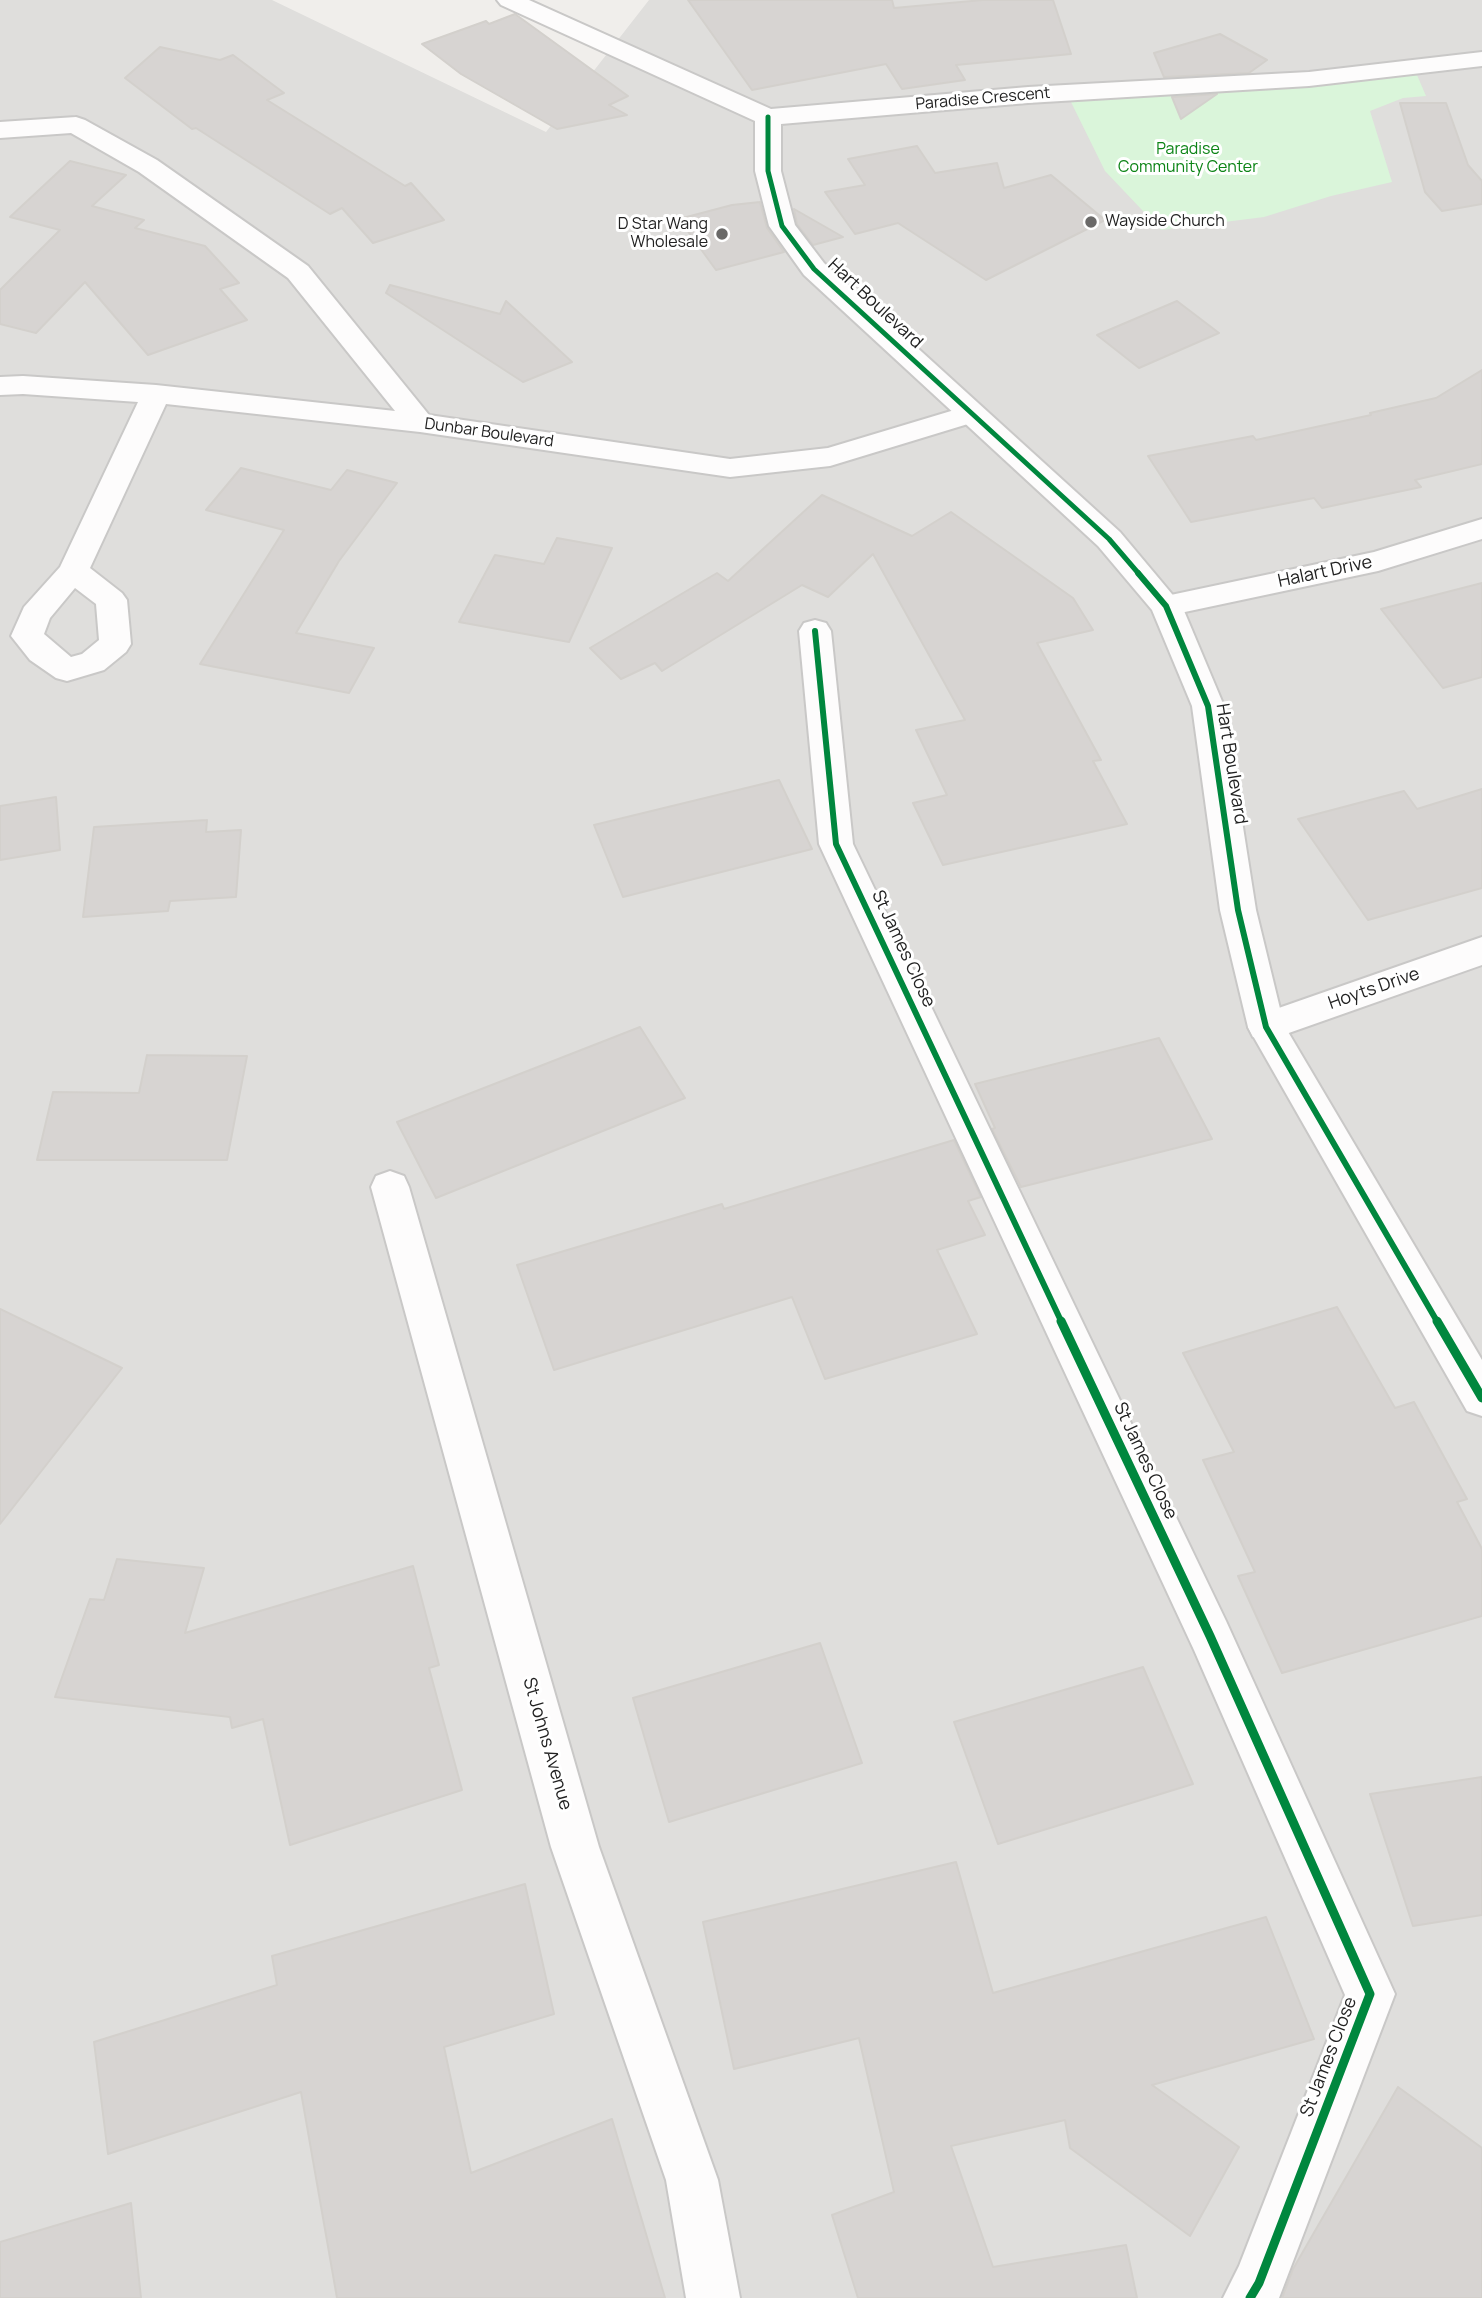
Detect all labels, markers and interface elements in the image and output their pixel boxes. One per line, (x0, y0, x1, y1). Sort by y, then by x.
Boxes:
street label: Paradise Crescent (915, 84, 1051, 114)
park label: Paradise Community Center (1118, 140, 1258, 178)
place label: Wayside Church (1105, 212, 1225, 232)
marker: Wayside Church (1083, 214, 1099, 230)
place label: D Star Wang Wholesale (618, 215, 708, 253)
marker: D Star Wang Wholesale (714, 226, 730, 242)
street label: Hart Boulevard (823, 255, 927, 353)
street label: Dunbar Boulevard (423, 414, 555, 452)
street label: Halart Drive (1276, 551, 1374, 593)
street label: Hart Boulevard (1211, 702, 1251, 826)
street label: St James Close (866, 887, 940, 1011)
street label: Hoyts Drive (1325, 963, 1423, 1015)
street label: St James Close (1108, 1399, 1182, 1523)
street label: St Johns Avenue (518, 1675, 576, 1813)
street label: St James Close (1296, 1994, 1362, 2120)

